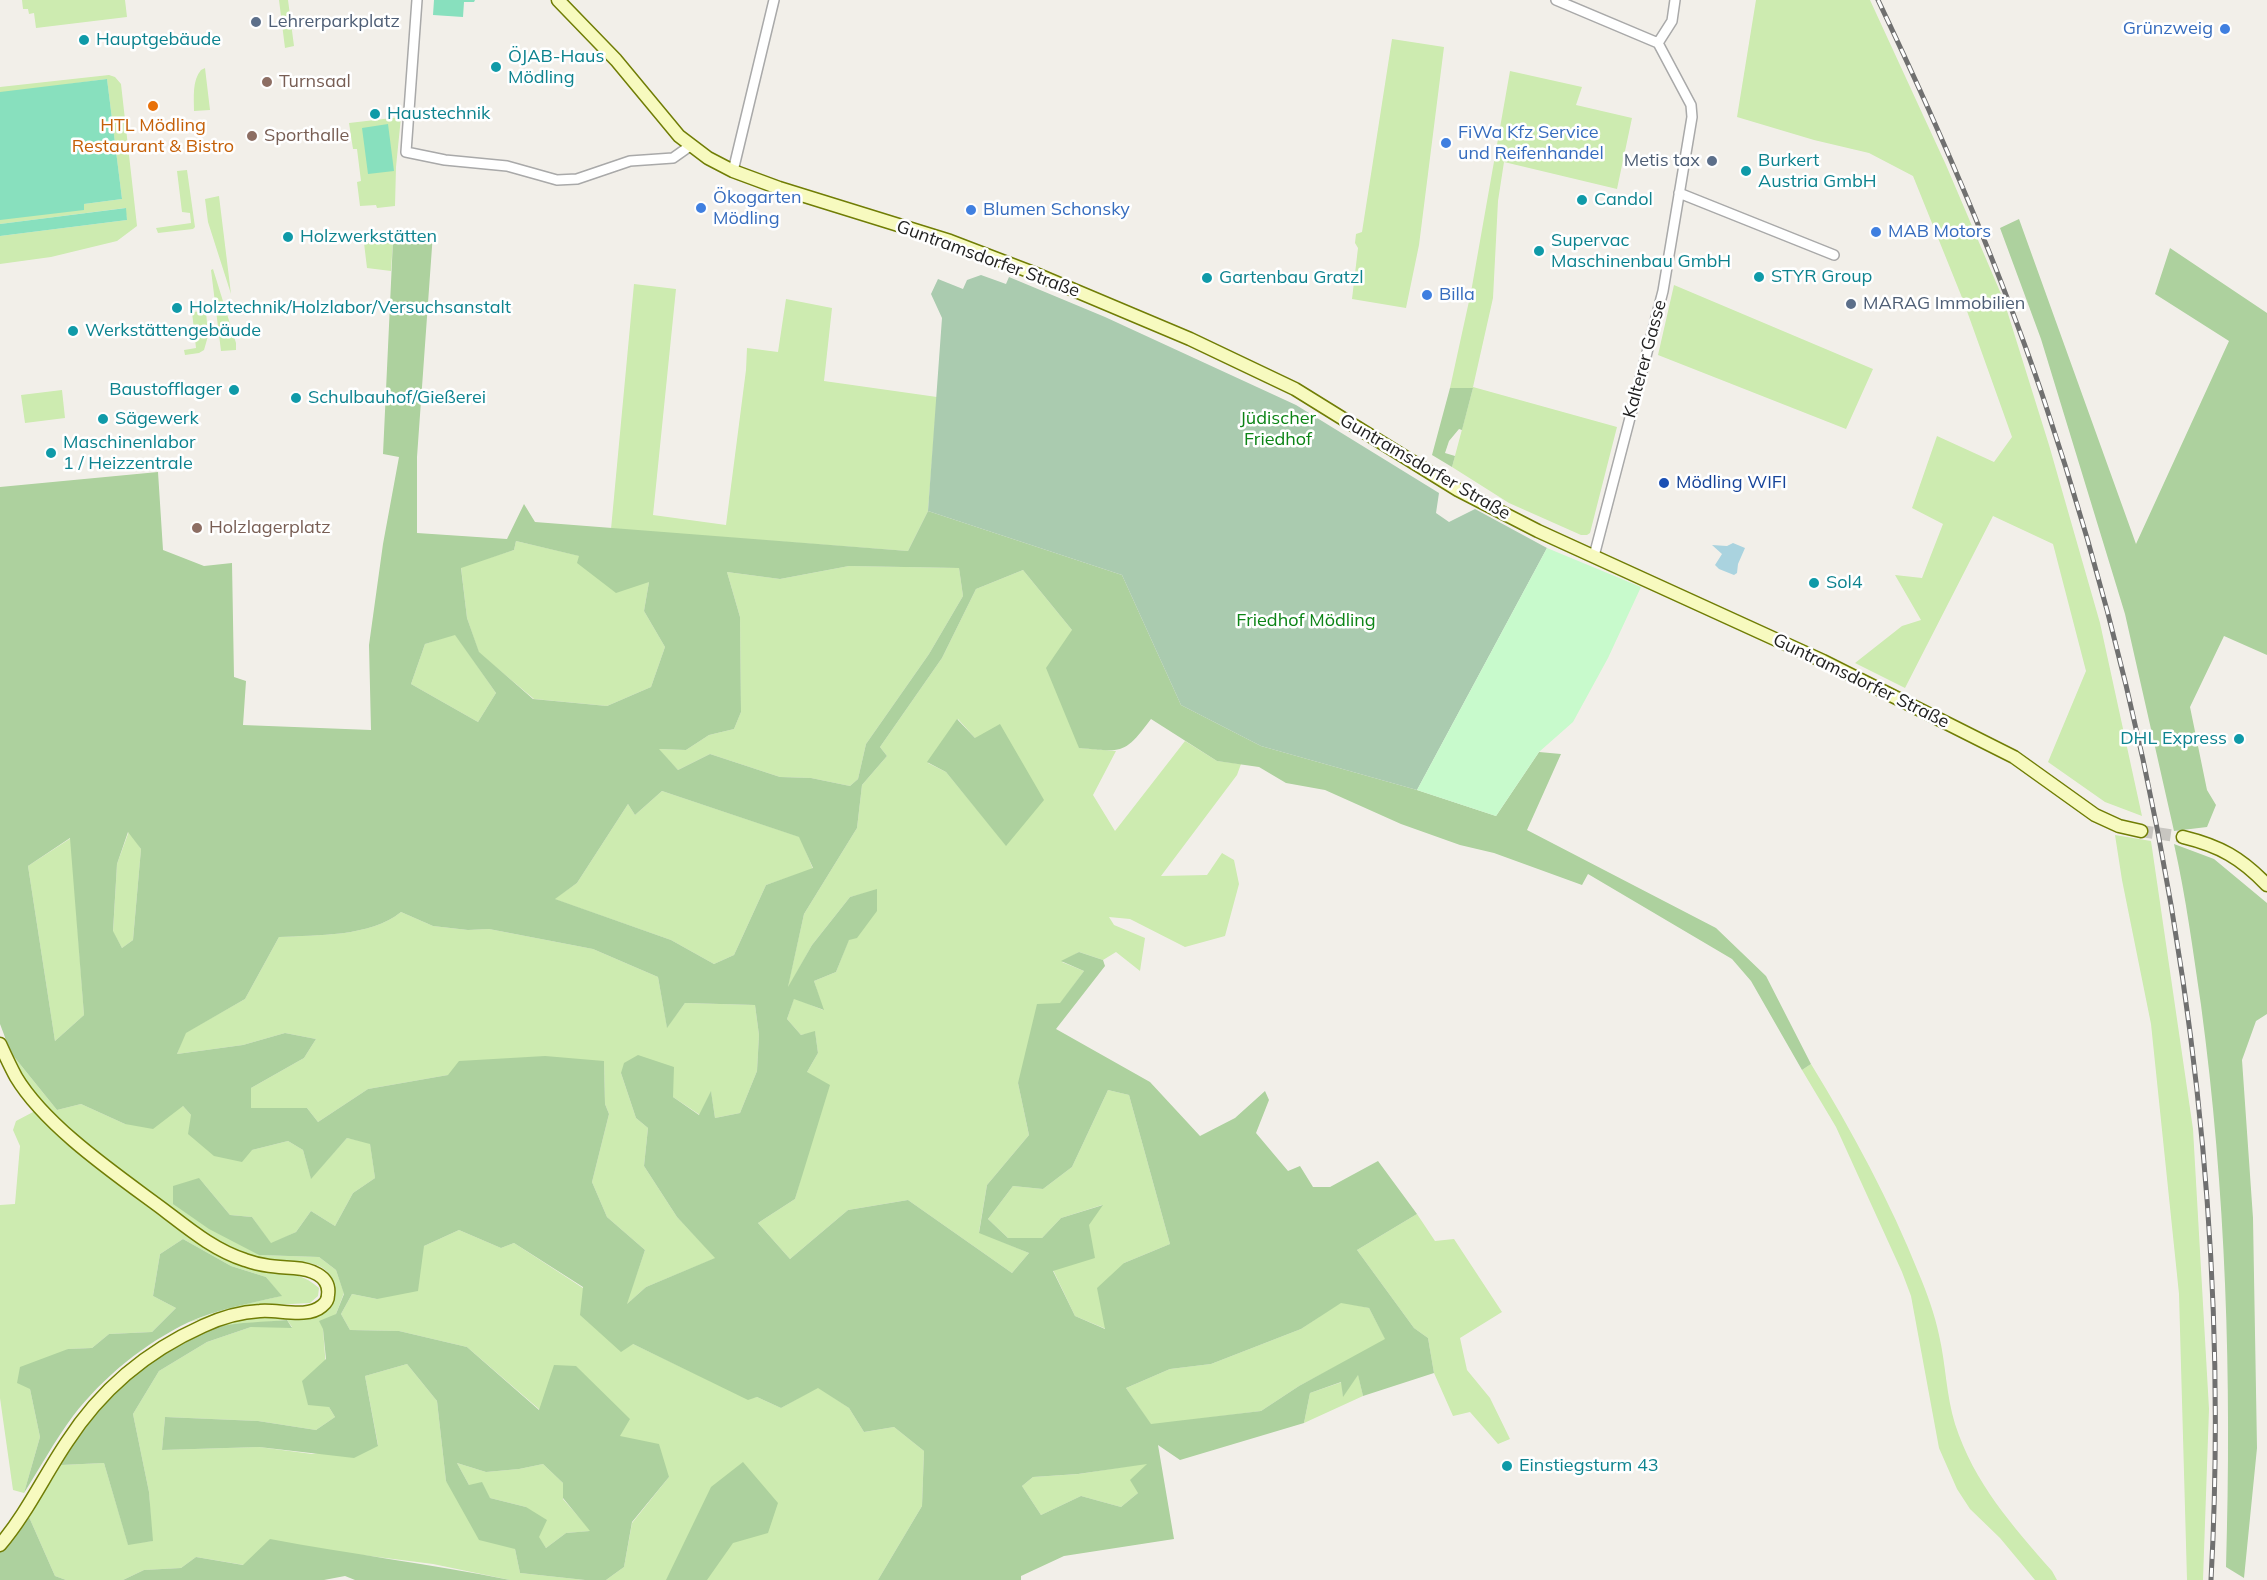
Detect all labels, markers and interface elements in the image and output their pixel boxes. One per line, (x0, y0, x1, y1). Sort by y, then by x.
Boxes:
place label: Lehrerparkplatz (268, 11, 400, 33)
marker: Lehrerparkplatz (249, 15, 263, 29)
place label: Grünzweig (2123, 18, 2213, 40)
marker: Grünzweig (2218, 22, 2232, 36)
place label: Hauptgebäude (96, 29, 221, 51)
marker: Hauptgebäude (77, 33, 91, 47)
place label: ÖJAB-Haus Mödling (508, 46, 604, 88)
marker: ÖJAB-Haus Mödling (489, 60, 503, 74)
place label: Turnsaal (279, 71, 351, 93)
marker: Turnsaal (260, 75, 274, 89)
marker: HTL Mödling Restaurant & Bistro (146, 99, 160, 113)
place label: Haustechnik (387, 103, 490, 125)
marker: Haustechnik (368, 107, 382, 121)
place label: HTL Mödling Restaurant & Bistro (72, 115, 234, 158)
place label: FiWa Kfz Service und Reifenhandel (1458, 122, 1604, 164)
place label: Sporthalle (264, 125, 349, 147)
marker: Sporthalle (245, 129, 259, 143)
marker: FiWa Kfz Service und Reifenhandel (1439, 136, 1453, 150)
place label: Metis tax (1624, 150, 1700, 172)
place label: Burkert Austria GmbH (1758, 150, 1877, 192)
marker: Metis tax (1705, 154, 1719, 168)
marker: Burkert Austria GmbH (1739, 164, 1753, 178)
place label: Ökogarten Mödling (713, 187, 801, 230)
place label: Candol (1594, 189, 1653, 211)
marker: Candol (1575, 193, 1589, 207)
place label: Blumen Schonsky (983, 199, 1130, 221)
marker: Ökogarten Mödling (694, 201, 708, 215)
marker: Blumen Schonsky (964, 203, 978, 217)
street label: Guntramsdorfer Straße (894, 216, 1082, 302)
place label: MAB Motors (1888, 221, 1991, 243)
marker: MAB Motors (1869, 225, 1883, 239)
place label: Holzwerkstätten (300, 226, 437, 248)
marker: Holzwerkstätten (281, 230, 295, 244)
place label: Supervac Maschinenbau GmbH (1551, 230, 1731, 272)
marker: Supervac Maschinenbau GmbH (1532, 244, 1546, 258)
place label: STYR Group (1771, 266, 1872, 288)
place label: Gartenbau Gratzl (1219, 267, 1364, 289)
marker: STYR Group (1752, 270, 1766, 284)
marker: Gartenbau Gratzl (1200, 271, 1214, 285)
place label: Billa (1439, 284, 1475, 306)
marker: Billa (1420, 288, 1434, 302)
place label: MARAG Immobilien (1863, 293, 2025, 315)
place label: Holztechnik/Holzlabor/Versuchsanstalt (189, 297, 511, 319)
marker: MARAG Immobilien (1844, 297, 1858, 311)
street label: Kalterer Gasse (1619, 298, 1671, 420)
marker: Holztechnik/Holzlabor/Versuchsanstalt (170, 301, 184, 315)
place label: Werkstättengebäude (85, 320, 261, 342)
marker: Werkstättengebäude (66, 324, 80, 338)
place label: Baustofflager (109, 379, 222, 401)
marker: Baustofflager (227, 383, 241, 397)
place label: Schulbauhof/Gießerei (308, 387, 486, 409)
marker: Schulbauhof/Gießerei (289, 391, 303, 405)
place label: Sägewerk (115, 408, 199, 430)
park label: Jüdischer Friedhof (1240, 408, 1316, 450)
street label: Guntramsdorfer Straße (1336, 409, 1514, 525)
marker: Sägewerk (96, 412, 110, 426)
place label: Maschinenlabor 1 / Heizzentrale (63, 432, 195, 474)
marker: Maschinenlabor 1 / Heizzentrale (44, 446, 58, 460)
place label: Mödling WIFI (1676, 472, 1787, 494)
marker: Mödling WIFI (1657, 476, 1671, 490)
place label: Holzlagerplatz (209, 517, 330, 539)
marker: Holzlagerplatz (190, 521, 204, 535)
place label: Sol4 (1826, 572, 1863, 594)
marker: Sol4 (1807, 576, 1821, 590)
park label: Friedhof Mödling (1236, 610, 1376, 632)
street label: Guntramsdorfer Straße (1769, 629, 1953, 733)
place label: DHL Express (2120, 728, 2227, 750)
marker: DHL Express (2232, 732, 2246, 746)
place label: Einstiegsturm 43 (1519, 1455, 1659, 1477)
marker: Einstiegsturm 43 (1500, 1459, 1514, 1473)

